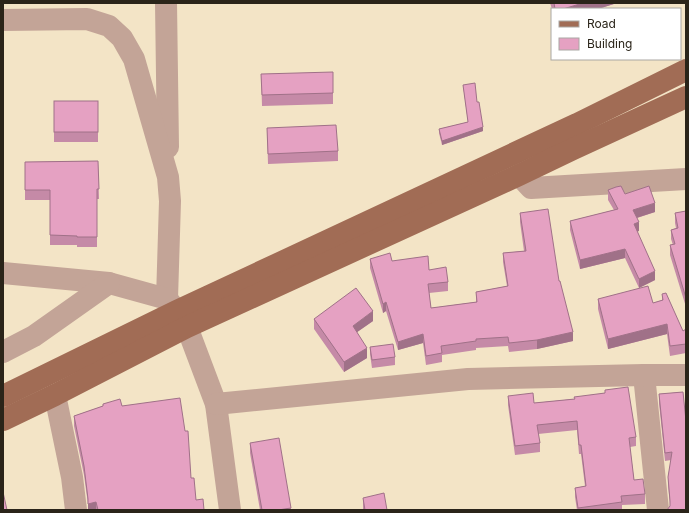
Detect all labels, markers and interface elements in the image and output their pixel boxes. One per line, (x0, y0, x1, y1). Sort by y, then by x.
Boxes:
legend (551, 8, 681, 60)
text: Road (587, 16, 616, 31)
text: Building (587, 36, 632, 51)

